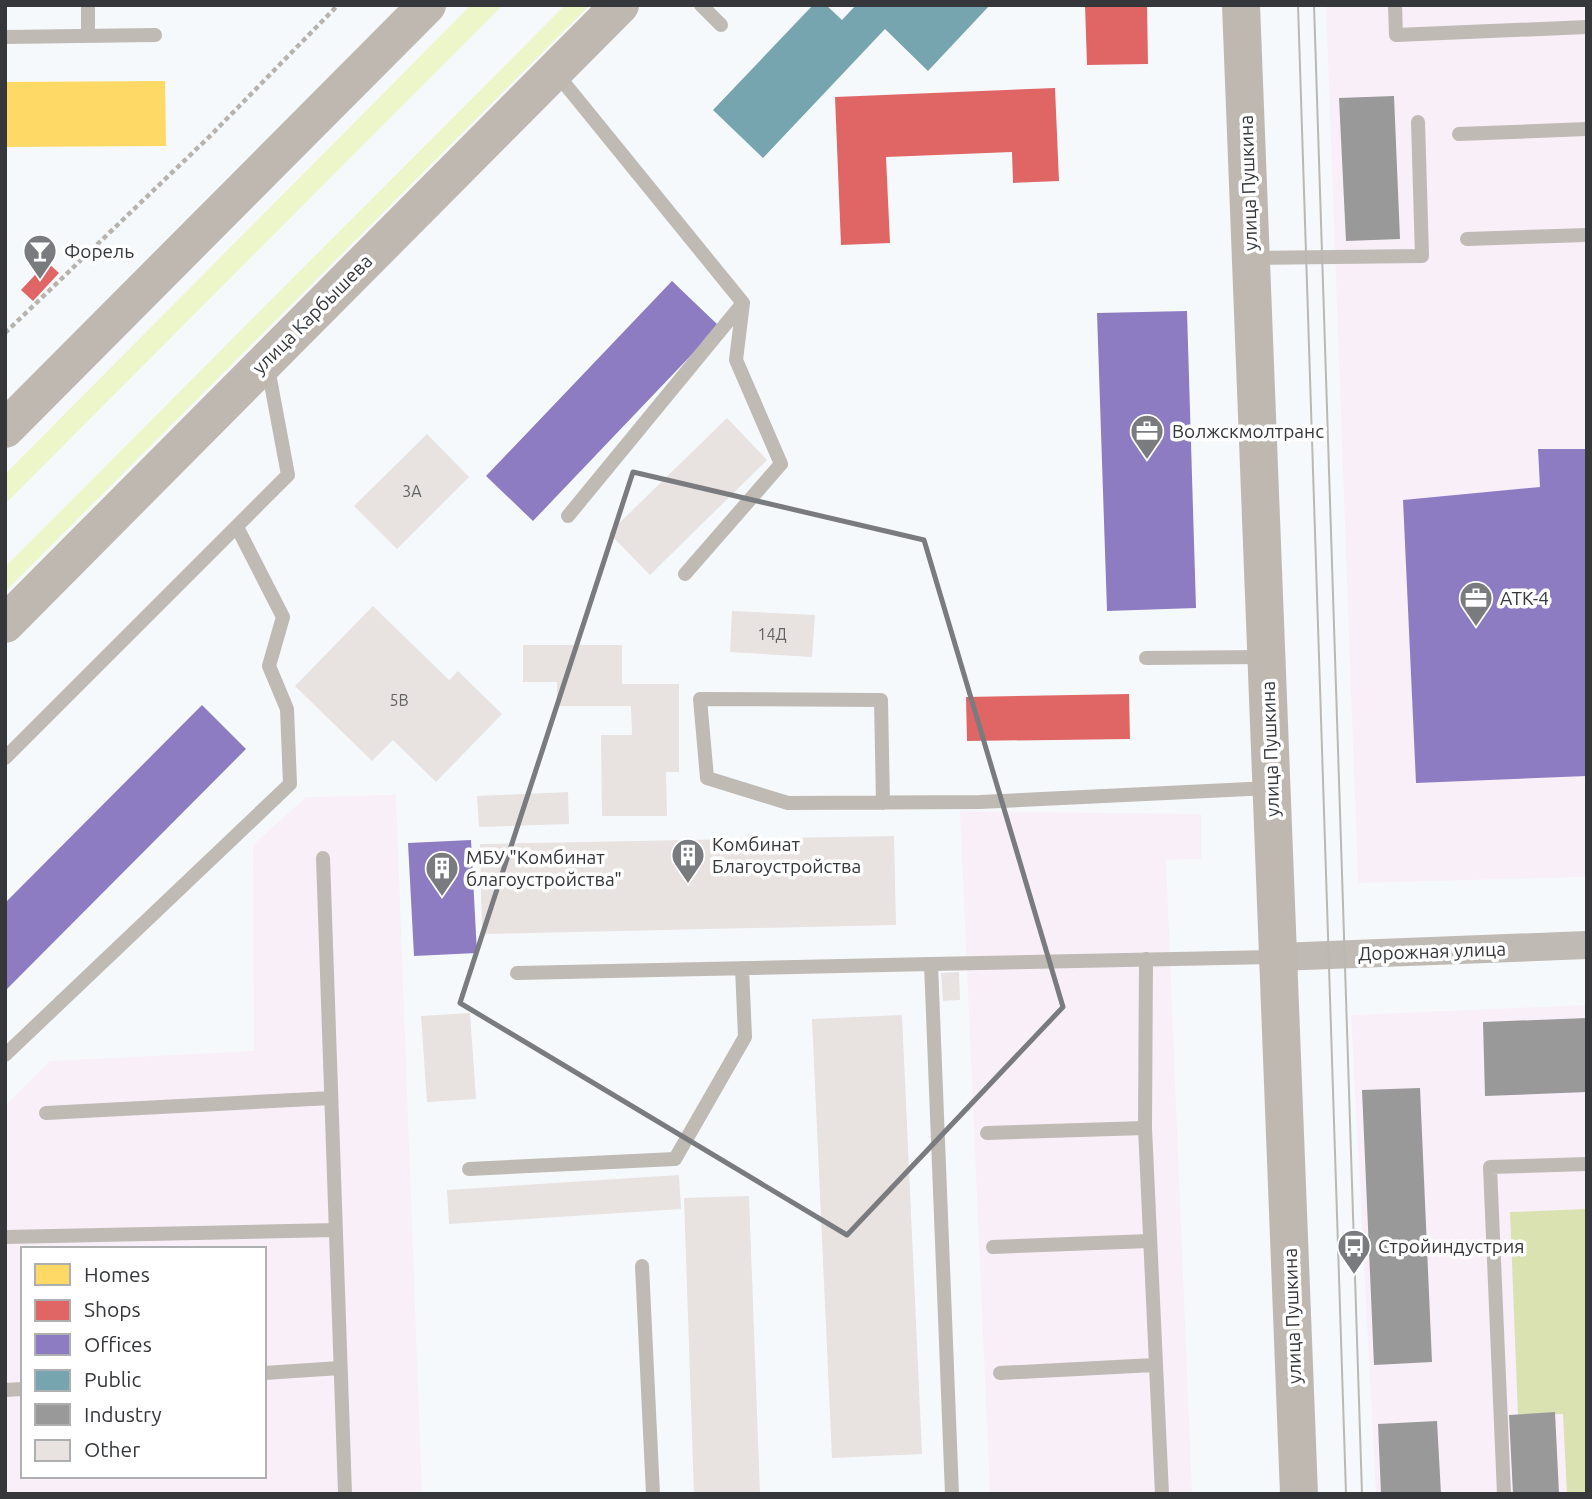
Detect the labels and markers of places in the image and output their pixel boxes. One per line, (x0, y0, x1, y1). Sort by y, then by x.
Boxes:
bar icon: Форель (21, 232, 59, 281)
place label: Форель (64, 240, 134, 262)
office icon: Волжскмолтранс (1128, 412, 1166, 461)
place label: Волжскмолтранс (1172, 420, 1324, 442)
office icon: АТК-4 (1457, 579, 1495, 628)
place label: АТК-4 (1500, 587, 1549, 609)
place label: Комбинат Благоустройства (712, 833, 861, 877)
building icon: Комбинат Благоустройства (669, 836, 707, 885)
place label: МБУ "Комбинат благоустройства" (466, 846, 622, 890)
building icon: МБУ "Комбинат благоустройства" (423, 849, 461, 898)
bus stop icon: Стройиндустрия (1335, 1227, 1373, 1276)
place label: Стройиндустрия (1378, 1235, 1524, 1257)

